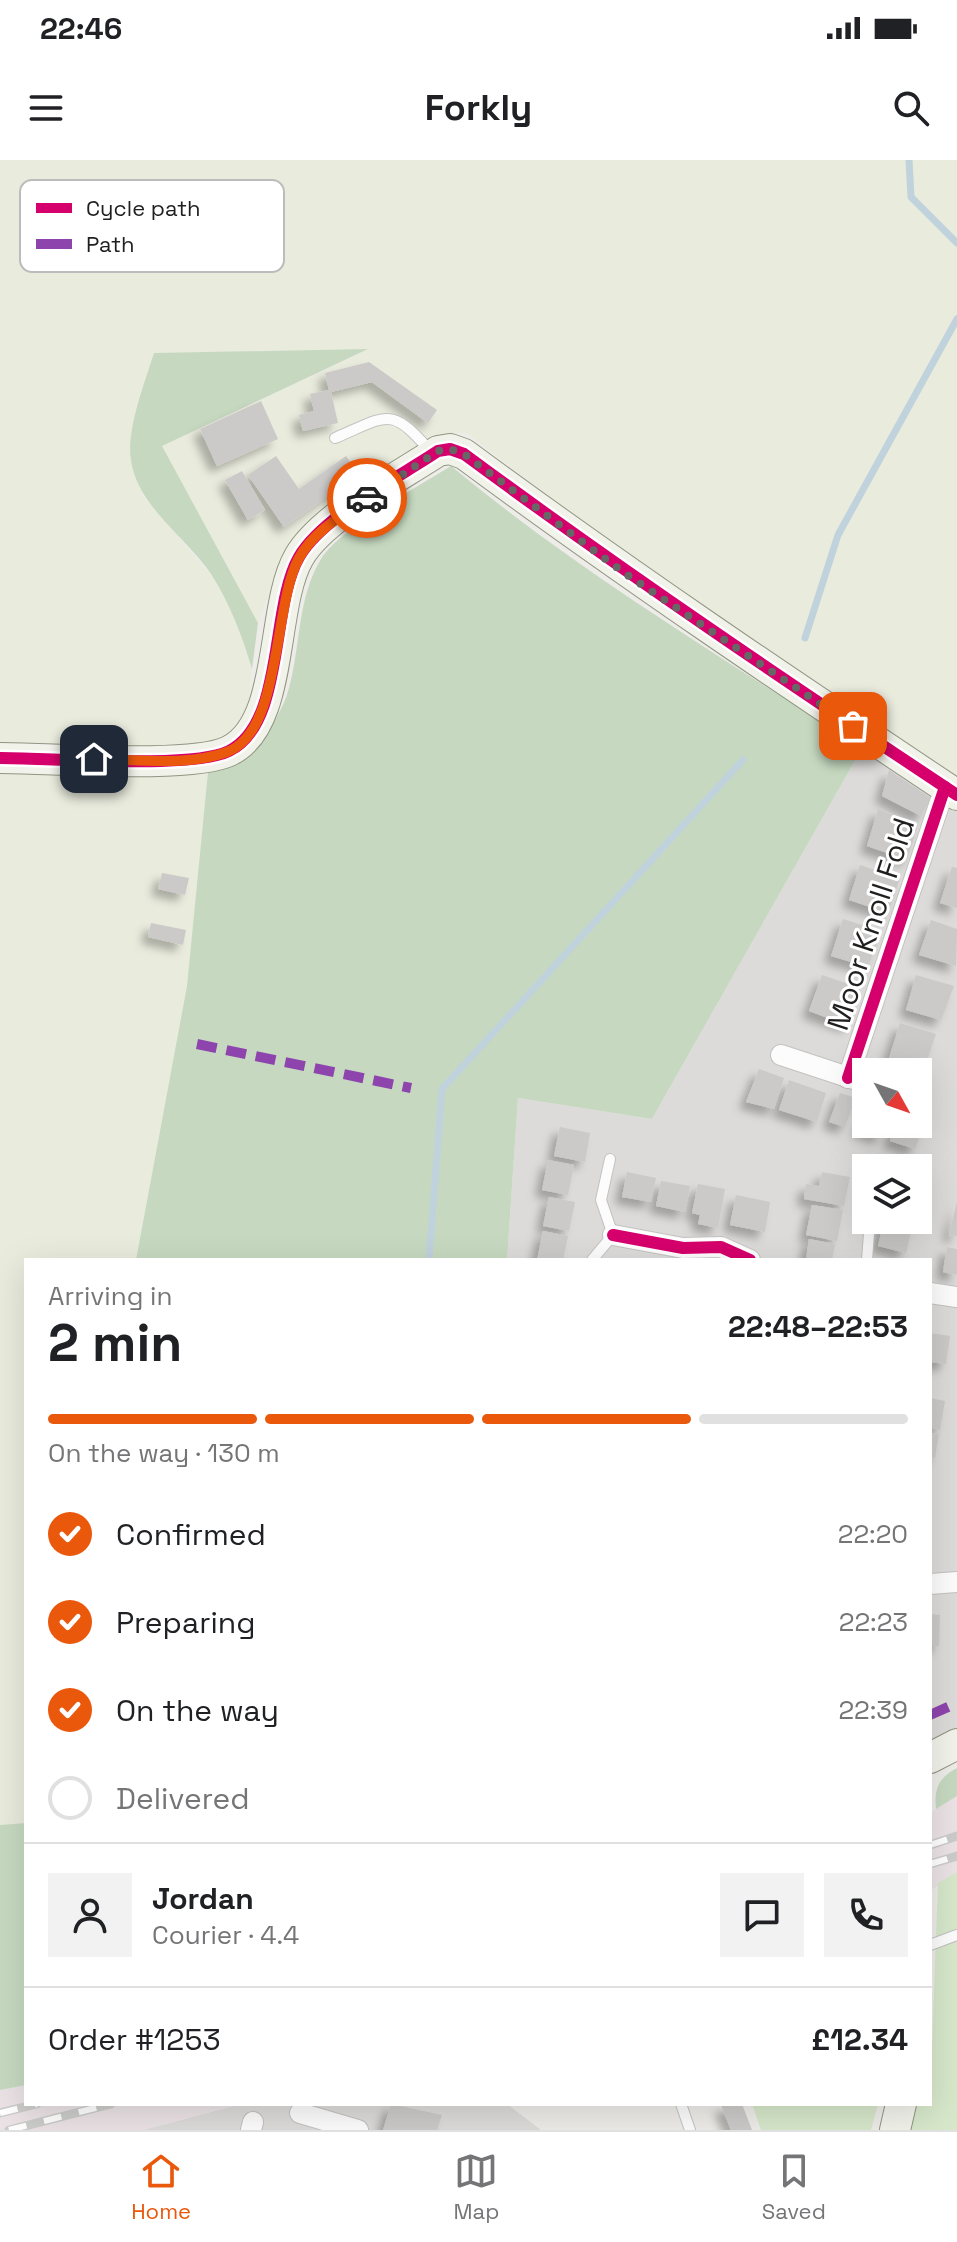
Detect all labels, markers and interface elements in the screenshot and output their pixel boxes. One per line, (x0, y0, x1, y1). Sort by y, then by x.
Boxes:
text: 22:46 (40, 9, 122, 48)
text: Forkly (425, 85, 532, 131)
icon: menu (24, 86, 68, 130)
icon: search (889, 86, 933, 130)
legend (20, 180, 284, 272)
text: Cycle path (86, 194, 201, 222)
text: Path (86, 230, 135, 258)
courier (327, 458, 407, 538)
icon: car (345, 476, 389, 520)
pin (819, 692, 887, 760)
icon: bag (831, 704, 875, 748)
pin (60, 725, 128, 793)
icon: home (72, 737, 116, 781)
street label: Moor Knoll Fold (818, 813, 923, 1035)
north arrow (852, 1058, 932, 1138)
map controls (852, 1058, 932, 1234)
button: layers (852, 1154, 932, 1234)
text: Arriving in (48, 1279, 172, 1313)
text: 22:48–22:53 (728, 1307, 908, 1346)
text: 2 min (48, 1310, 182, 1376)
text: On the way · 130 m (48, 1436, 280, 1470)
icon: check (48, 1512, 92, 1556)
text: Confirmed (116, 1515, 266, 1554)
text: 22:20 (838, 1517, 908, 1551)
icon: check (48, 1600, 92, 1644)
text: Preparing (116, 1603, 255, 1642)
text: 22:23 (839, 1605, 908, 1639)
icon: check (48, 1688, 92, 1732)
text: On the way (116, 1691, 279, 1730)
text: 22:39 (838, 1693, 908, 1727)
text: Delivered (116, 1779, 250, 1818)
button: person (48, 1873, 132, 1957)
button: chat (720, 1873, 804, 1957)
button: phone (824, 1873, 908, 1957)
text: Jordan (152, 1879, 254, 1918)
text: Courier · 4.4 (152, 1918, 299, 1952)
text: Order #1253 (48, 2020, 221, 2059)
text: £12.34 (811, 2020, 908, 2059)
tab: Home (131, 2149, 191, 2225)
tab: Map (453, 2149, 499, 2225)
tab: Saved (762, 2149, 826, 2225)

